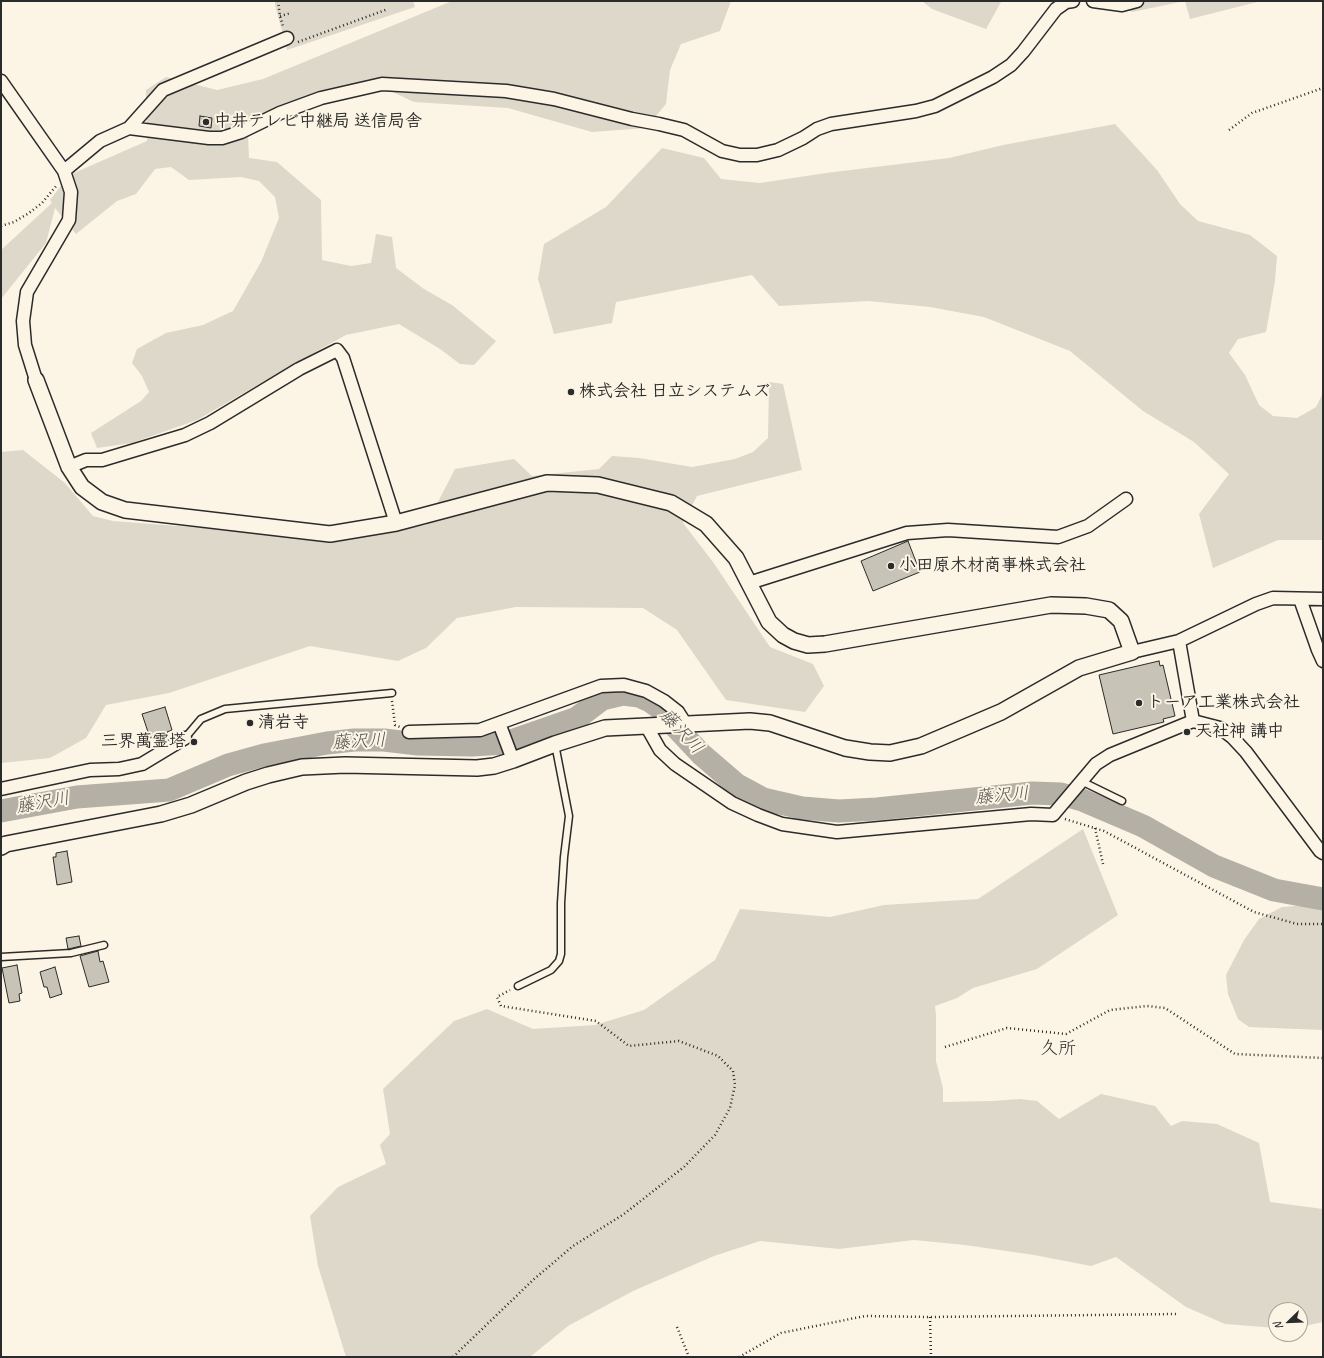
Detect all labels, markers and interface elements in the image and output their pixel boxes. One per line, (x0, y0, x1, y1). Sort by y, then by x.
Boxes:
place label: 中井テレビ中継局 送信局舎 (214, 112, 422, 132)
marker: 中井テレビ中継局 送信局舎 (201, 117, 211, 127)
place label: 株式会社 日立システムズ (579, 382, 770, 402)
marker: 株式会社 日立システムズ (566, 387, 576, 397)
place label: 小田原木材商事株式会社 (899, 556, 1086, 576)
marker: 小田原木材商事株式会社 (886, 561, 896, 571)
place label: トーア工業株式会社 (1147, 693, 1300, 713)
marker: トーア工業株式会社 (1134, 698, 1144, 708)
water label: 藤沢川 (655, 705, 707, 759)
place label: 清岩寺 (258, 713, 309, 733)
marker: 清岩寺 (245, 718, 255, 728)
place label: 天社神 講中 (1195, 722, 1284, 742)
marker: 天社神 講中 (1182, 727, 1192, 737)
water label: 藤沢川 (331, 730, 387, 754)
place label: 三界萬霊塔 (101, 732, 186, 752)
marker: 三界萬霊塔 (189, 737, 199, 747)
water label: 藤沢川 (974, 783, 1030, 809)
water label: 藤沢川 (15, 788, 71, 818)
district label: 久所 (1040, 1038, 1076, 1060)
north arrow (1268, 1302, 1308, 1342)
text: N (1270, 1320, 1286, 1332)

